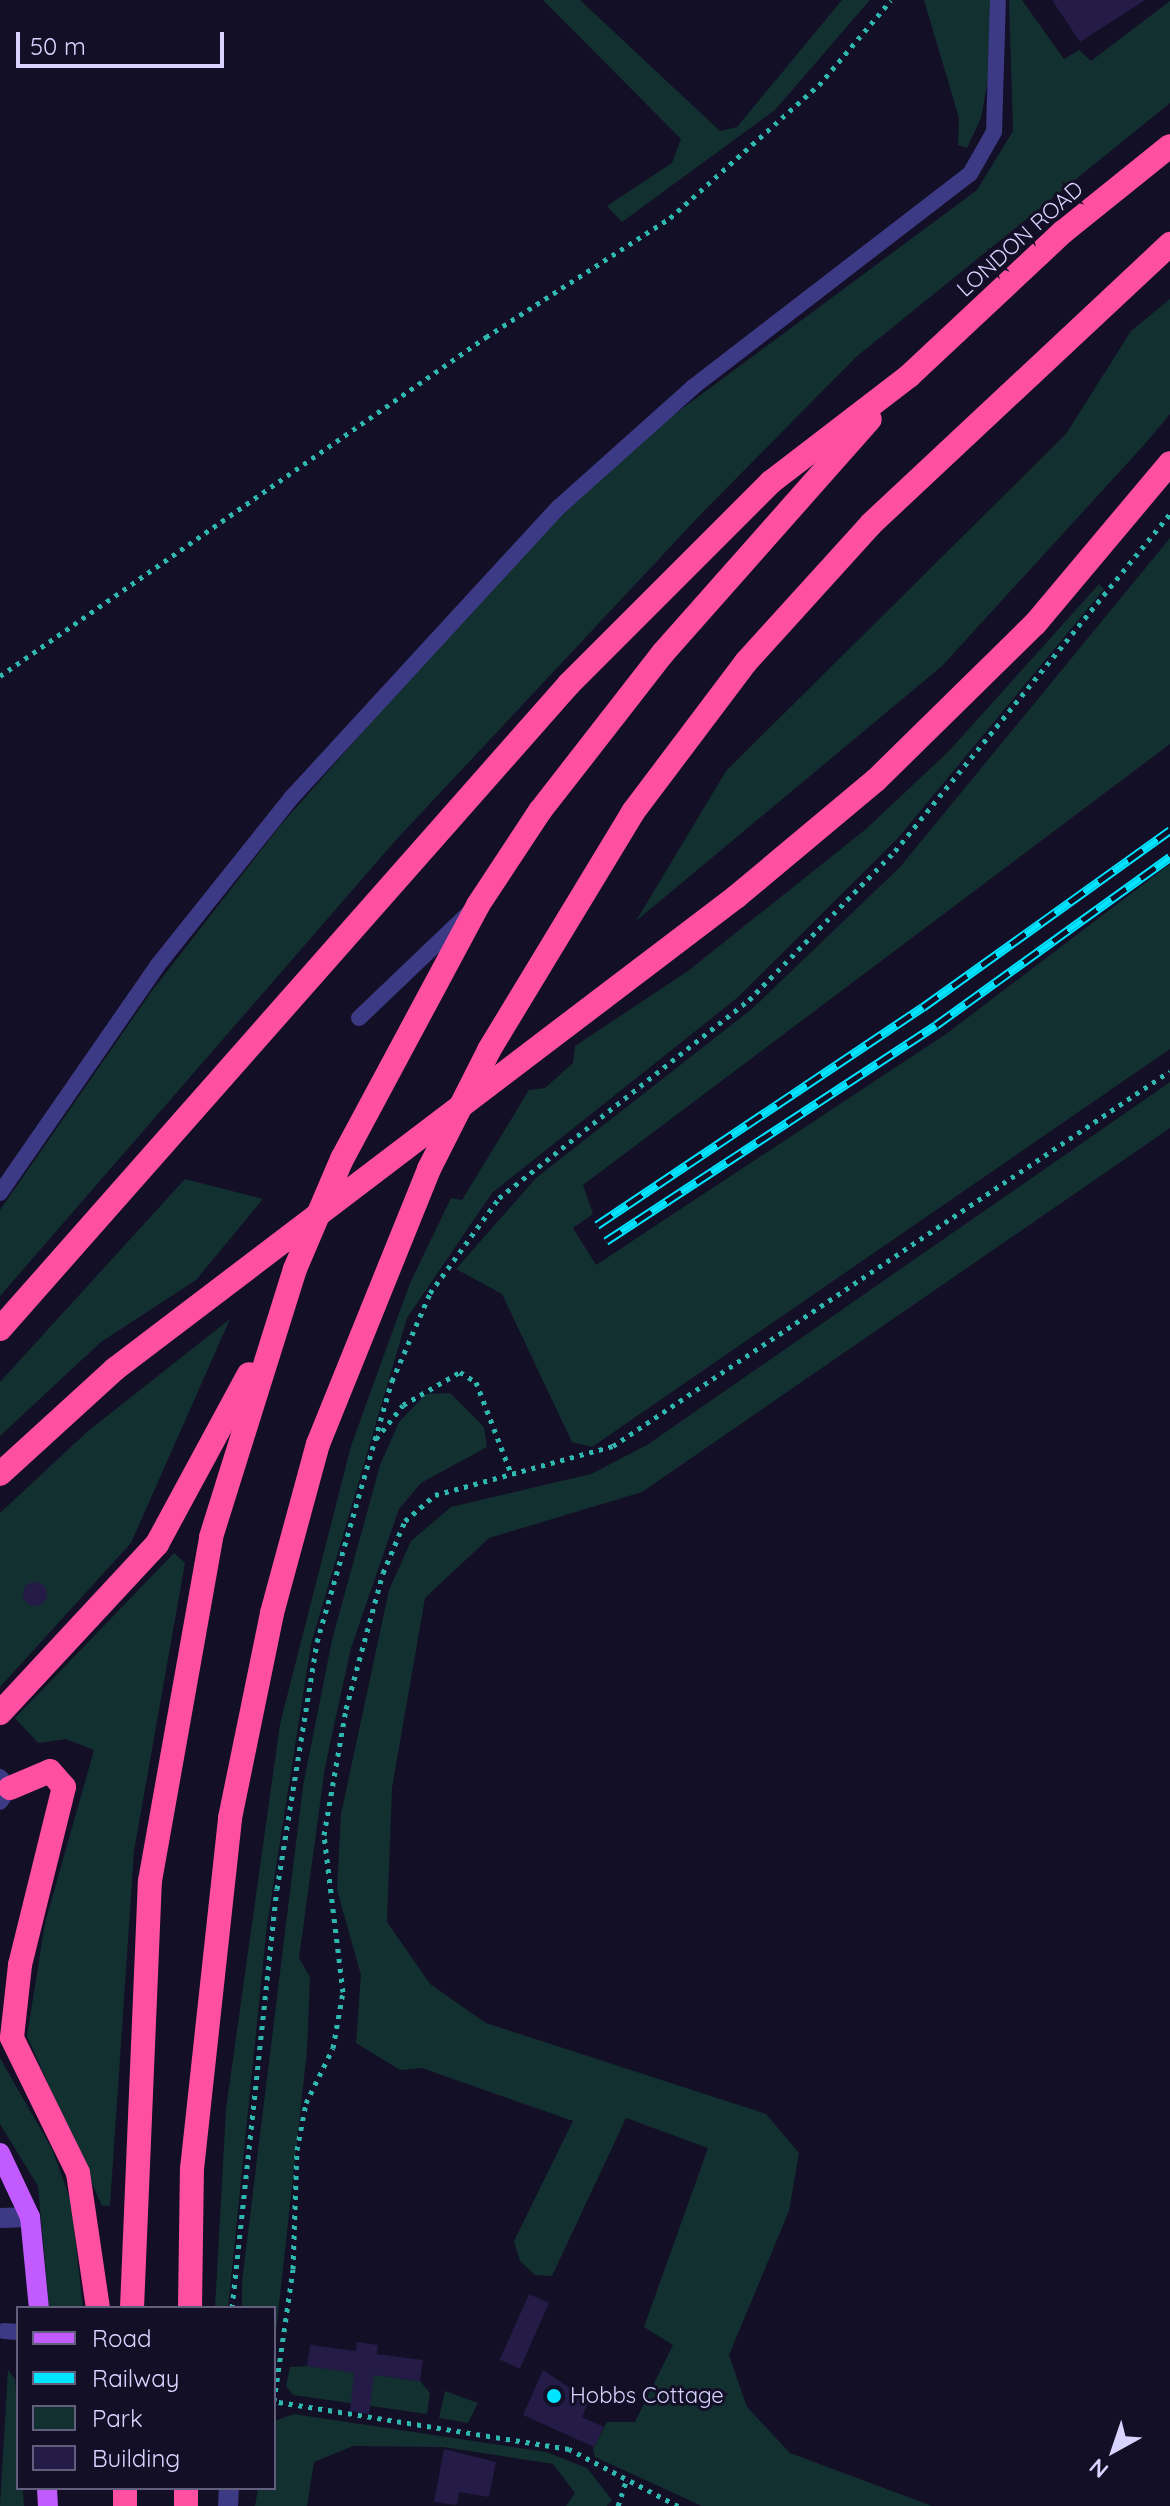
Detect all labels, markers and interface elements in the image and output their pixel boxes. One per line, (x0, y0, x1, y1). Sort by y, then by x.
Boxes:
scale bar (20, 16, 228, 66)
text: 50 m (30, 31, 86, 61)
street label: LONDON ROAD (952, 176, 1088, 302)
legend (16, 2306, 276, 2490)
text: Road (92, 2323, 152, 2353)
text: Railway (92, 2363, 179, 2393)
place label: Hobbs Cottage (570, 2383, 724, 2409)
marker: Hobbs Cottage (545, 2387, 563, 2405)
text: Park (92, 2403, 143, 2433)
north arrow (1074, 2410, 1154, 2490)
text: Building (92, 2443, 180, 2473)
text: N (1083, 2452, 1114, 2484)

